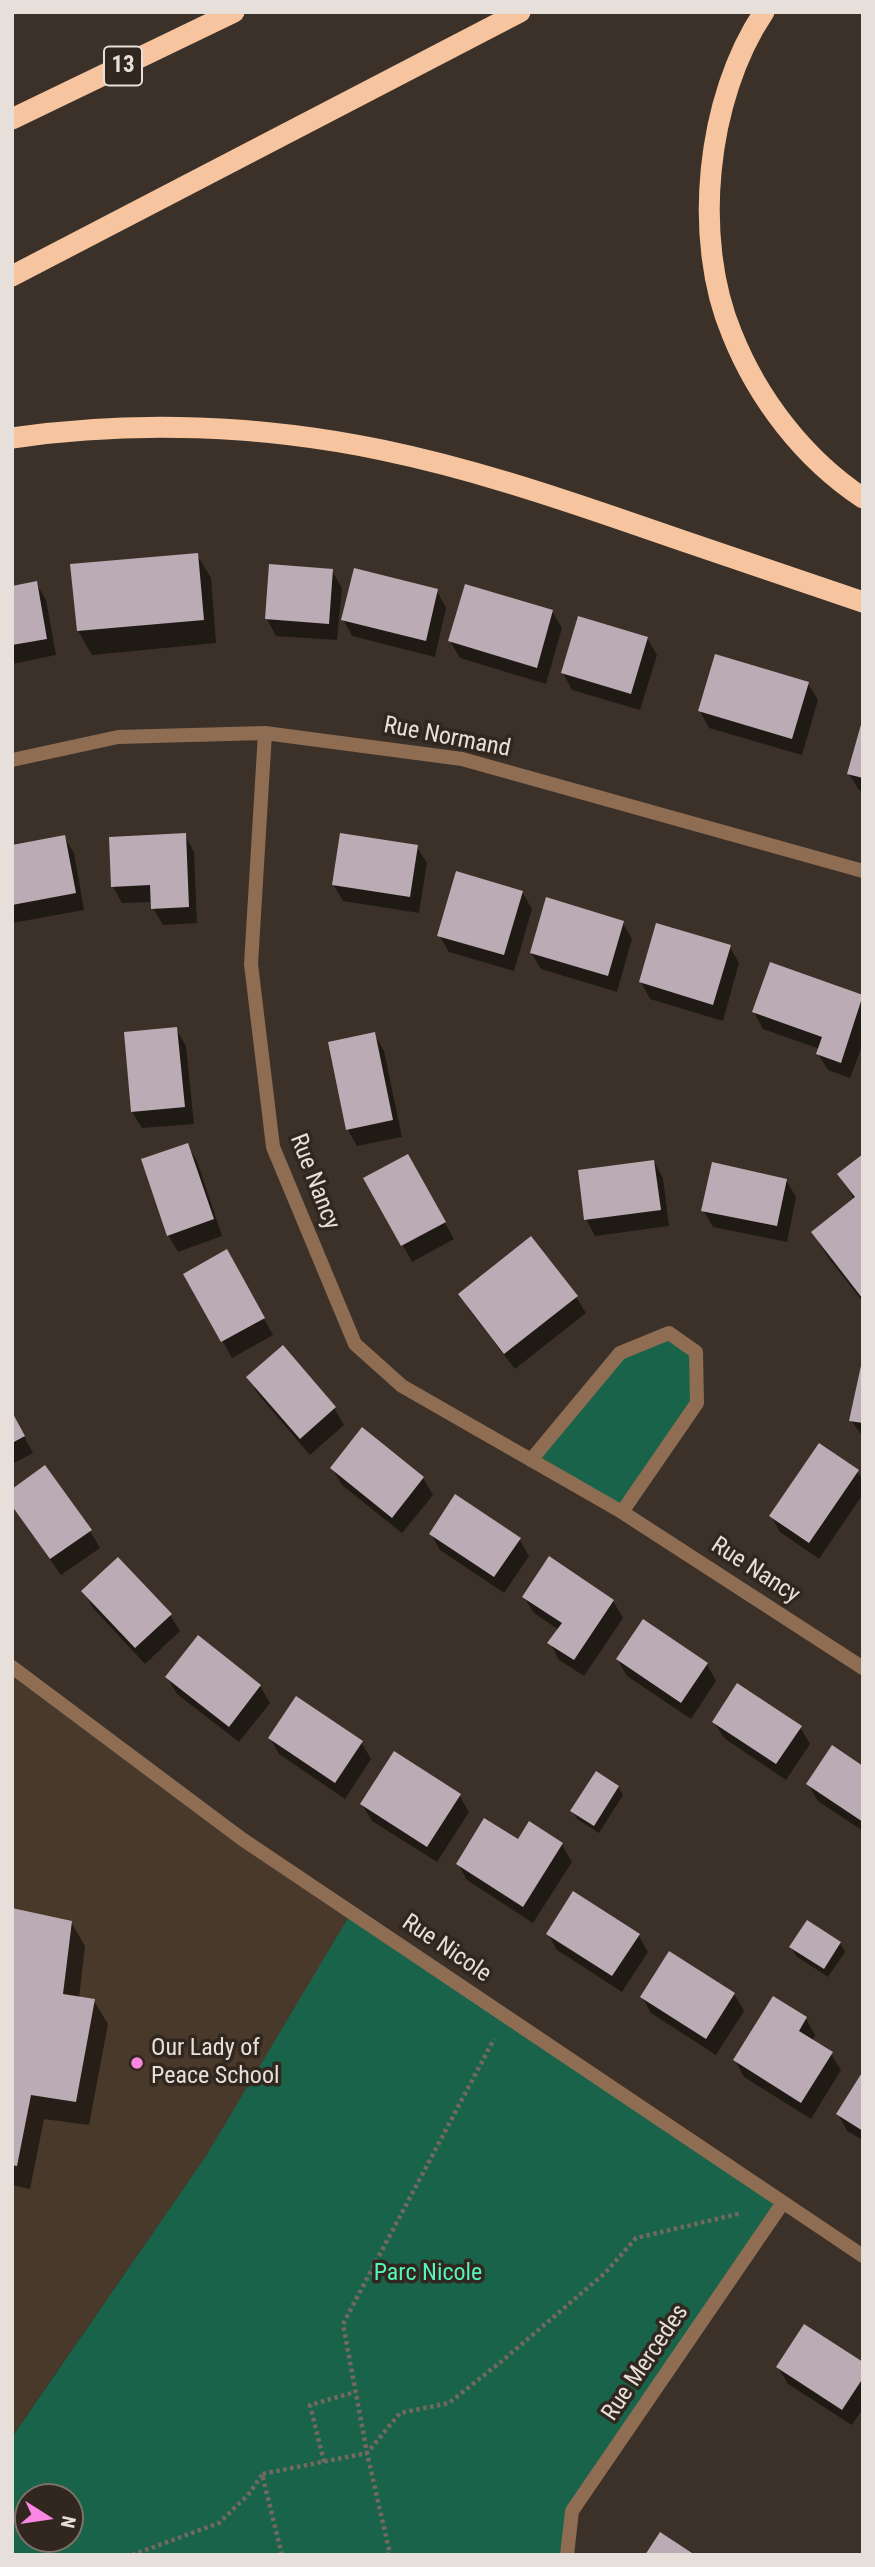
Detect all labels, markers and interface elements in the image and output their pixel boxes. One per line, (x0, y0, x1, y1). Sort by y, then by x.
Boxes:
road number: 13 (104, 46, 142, 86)
street label: Rue Normand (381, 712, 513, 764)
street label: Rue Nancy (283, 1130, 345, 1234)
street label: Rue Nancy (705, 1532, 805, 1610)
street label: Rue Nicole (396, 1909, 496, 1989)
place label: Our Lady of Peace School (151, 2035, 279, 2091)
marker: Our Lady of Peace School (129, 2055, 145, 2071)
park label: Parc Nicole (374, 2260, 482, 2288)
street label: Rue Mercedes (597, 2299, 695, 2427)
north arrow (14, 2483, 84, 2553)
text: N (56, 2514, 81, 2530)

